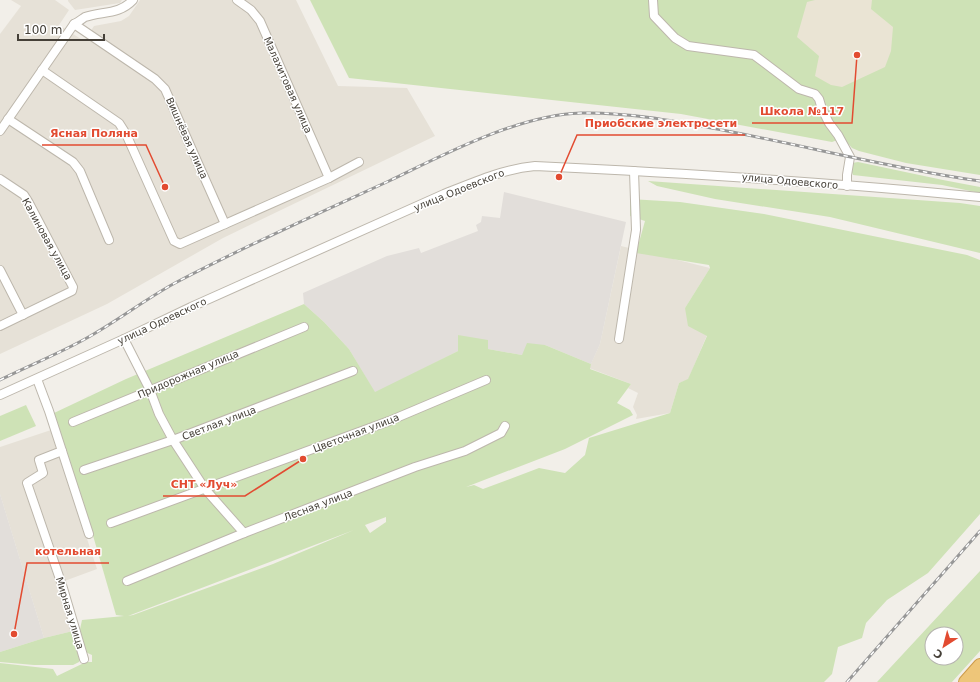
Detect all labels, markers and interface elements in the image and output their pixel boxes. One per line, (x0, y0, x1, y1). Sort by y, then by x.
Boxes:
scale bar (18, 16, 104, 42)
text: 100 m (24, 23, 62, 37)
street label: Малахитовая улица (262, 35, 314, 135)
street label: Вишнёвая улица (164, 95, 210, 181)
callout: Школа №117 (752, 100, 852, 123)
text: Школа №117 (760, 105, 844, 118)
callout: Приобские электросети (577, 112, 745, 135)
text: Приобские электросети (585, 117, 737, 130)
callout: Ясная Поляна (42, 122, 146, 145)
text: Ясная Поляна (50, 127, 138, 140)
street label: улица Одоевского (412, 167, 506, 213)
street label: улица Одоевского (741, 171, 839, 191)
street label: Калиновая улица (20, 196, 74, 282)
street label: улица Одоевского (116, 296, 208, 346)
street label: Придорожная улица (136, 348, 240, 400)
street label: Светлая улица (180, 404, 258, 442)
street label: Цветочная улица (311, 412, 401, 454)
callout: СНТ «Луч» (163, 473, 245, 496)
text: СНТ «Луч» (171, 478, 237, 491)
street label: Лесная улица (282, 487, 354, 523)
callout: котельная (27, 540, 109, 563)
text: котельная (35, 545, 101, 558)
street label: Мирная улица (54, 575, 86, 651)
north arrow (924, 626, 964, 666)
text: С (931, 646, 946, 661)

